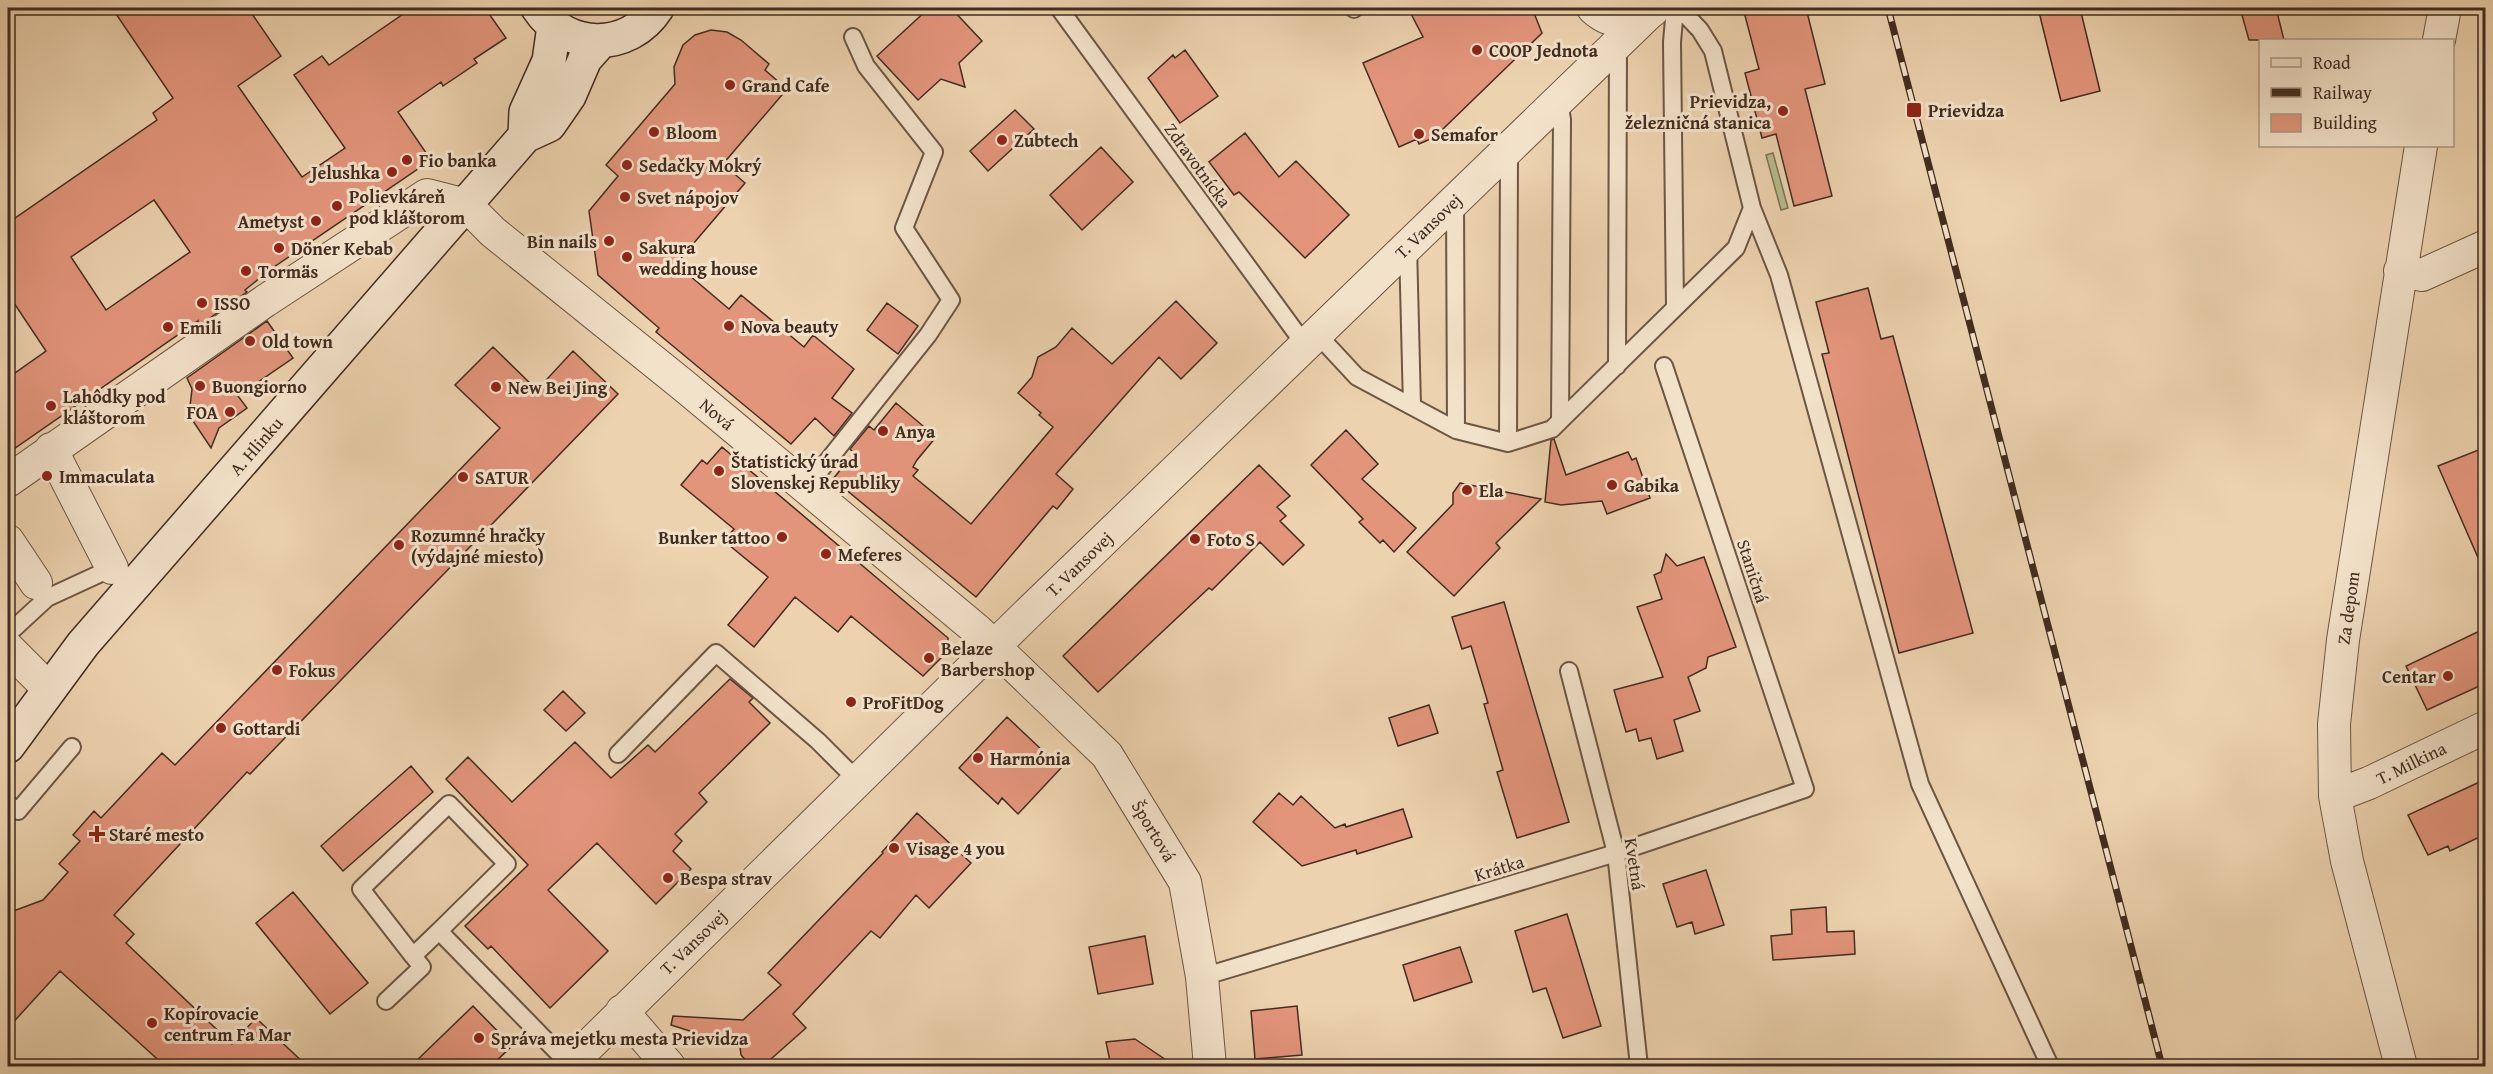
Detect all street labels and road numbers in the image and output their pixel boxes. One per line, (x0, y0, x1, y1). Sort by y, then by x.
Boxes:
street label: Zdravotnícka (1158, 117, 1238, 213)
street label: T. Vansovej (1388, 187, 1468, 265)
street label: Nová (694, 391, 741, 437)
street label: A. Hlinku (223, 410, 289, 481)
street label: T. Vansovej (1039, 525, 1119, 603)
street label: Staničná (1730, 536, 1776, 607)
street label: Za depom (2330, 569, 2367, 646)
street label: T. Milkina (2371, 734, 2451, 792)
street label: Športová (1125, 795, 1183, 867)
street label: Kvetná (1618, 836, 1653, 893)
street label: Krátka (1471, 848, 1528, 888)
street label: T. Vansovej (653, 903, 733, 981)

